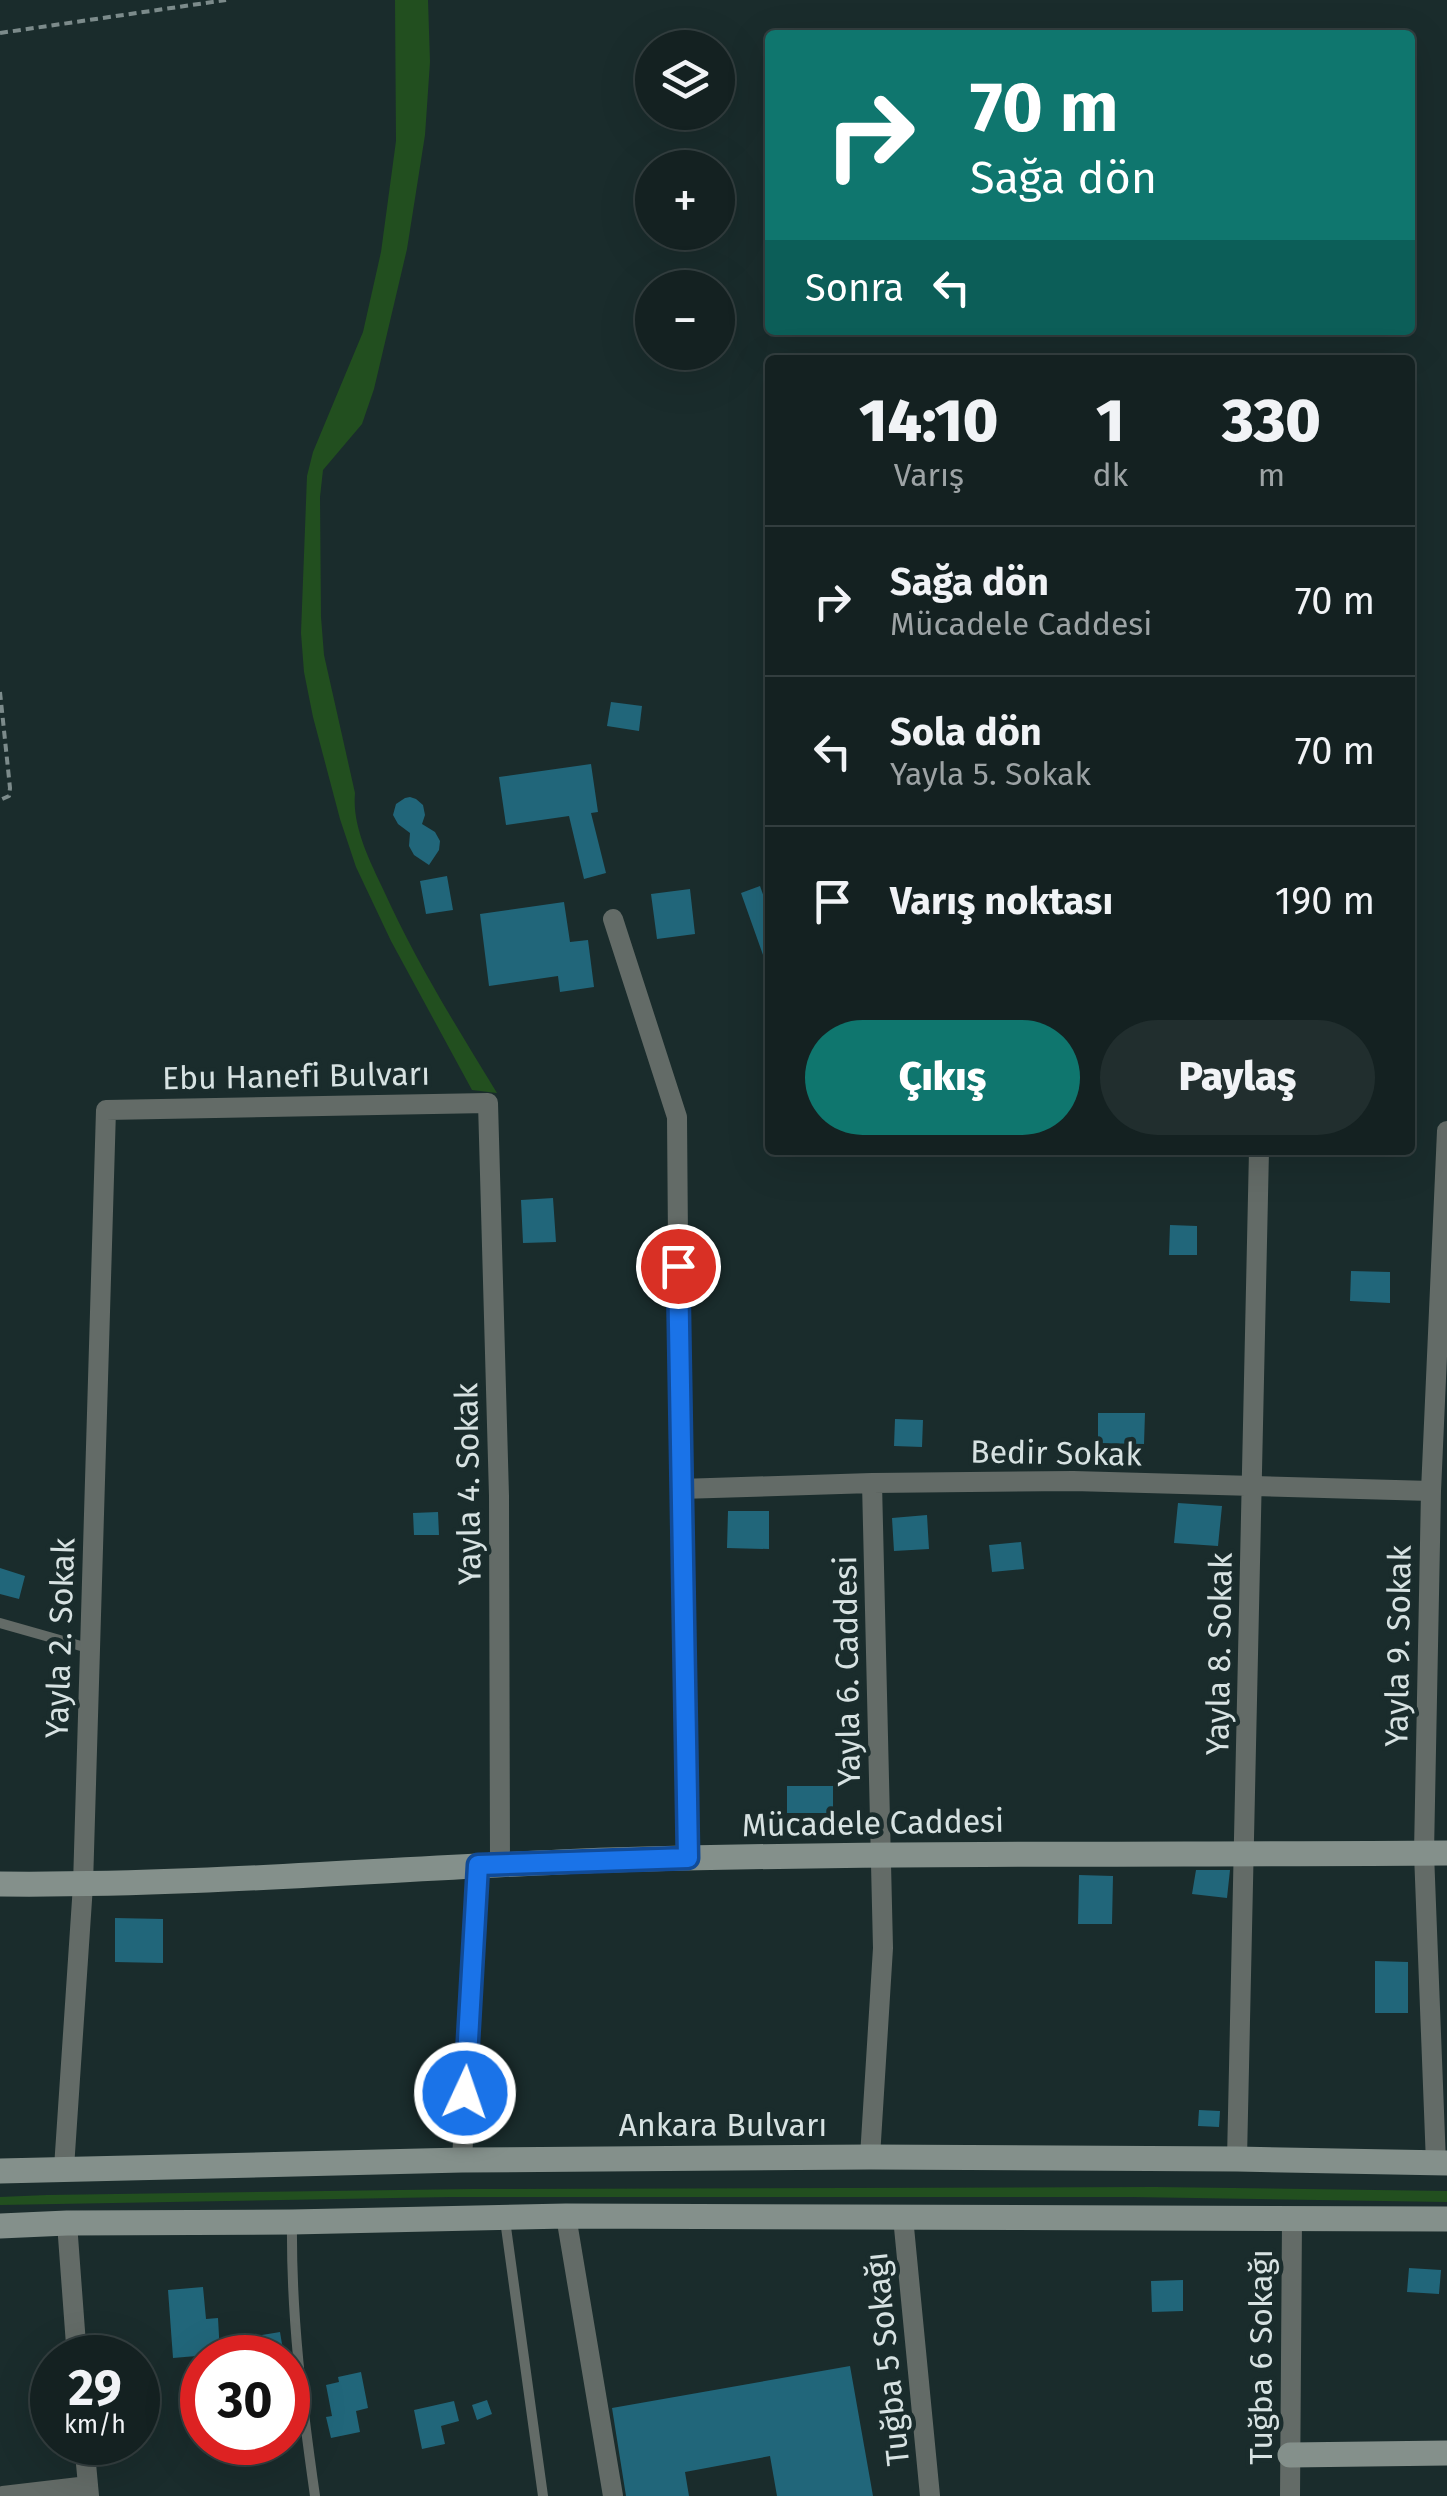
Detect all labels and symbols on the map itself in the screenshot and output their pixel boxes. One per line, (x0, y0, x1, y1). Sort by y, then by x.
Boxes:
street label: Ebu Hanefi Bulvarı (162, 1055, 430, 1097)
pin (636, 1224, 721, 1309)
street label: Yayla 4. Sokak (447, 1382, 489, 1585)
street label: Bedir Sokak (970, 1433, 1143, 1474)
street label: Yayla 2. Sokak (38, 1536, 83, 1739)
street label: Yayla 9. Sokak (1377, 1544, 1419, 1747)
street label: Yayla 8. Sokak (1198, 1552, 1240, 1756)
street label: Yayla 6. Caddesi (826, 1555, 868, 1787)
street label: Mücadele Caddesi (742, 1802, 1004, 1844)
position arrow (413, 2041, 517, 2145)
street label: Ankara Bulvarı (619, 2106, 827, 2144)
street label: Tuğba 6 Sokağı (1242, 2249, 1280, 2465)
street label: Tuğba 5 Sokağı (857, 2250, 917, 2468)
speed limit sign: 30 (180, 2335, 310, 2465)

